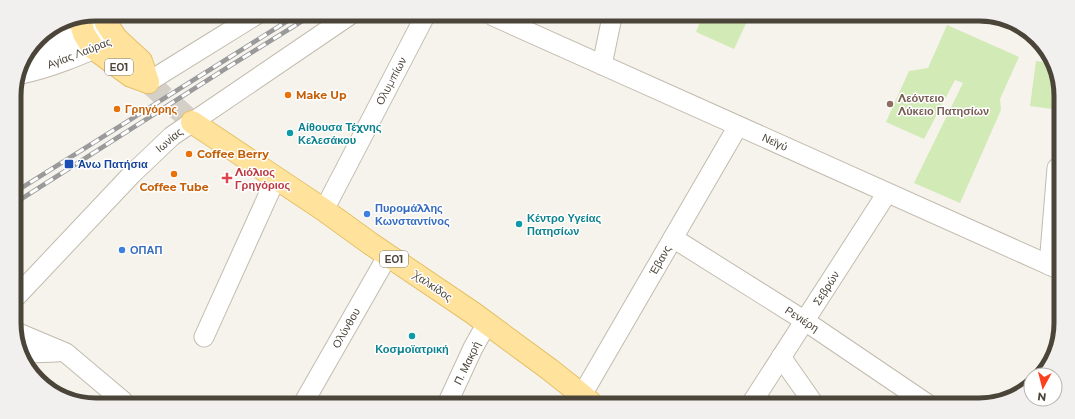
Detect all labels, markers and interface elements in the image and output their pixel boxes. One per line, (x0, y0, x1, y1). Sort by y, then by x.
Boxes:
street label: Αγίας Λαύρας (45, 34, 113, 72)
street label: Ολυμπίων (373, 54, 410, 107)
road number: ΕΟ1 (105, 59, 133, 75)
place label: Make Up (296, 88, 347, 102)
marker: Make Up (283, 90, 293, 100)
place label: Λεόντειο Λύκειο Πατησίων (897, 91, 989, 118)
marker: Λεόντειο Λύκειο Πατησίων (885, 99, 895, 109)
place label: Γρηγόρης (125, 102, 177, 116)
marker: Γρηγόρης (112, 104, 122, 114)
place label: Αίθουσα Τέχνης Κελεσάκου (298, 120, 382, 147)
street label: Ιωνίας (153, 125, 185, 155)
marker: Αίθουσα Τέχνης Κελεσάκου (285, 128, 295, 138)
street label: Νεϊγύ (760, 130, 790, 154)
place label: Coffee Berry (197, 147, 269, 161)
marker: Coffee Berry (184, 149, 194, 159)
place label: Άνω Πατήσια (78, 157, 148, 171)
marker: Άνω Πατήσια (63, 158, 75, 170)
place label: Λιόλιος Γρηγόριος (234, 165, 291, 192)
marker: Coffee Tube (169, 169, 179, 179)
marker: Λιόλιος Γρηγόριος (222, 173, 232, 183)
place label: Coffee Tube (139, 180, 209, 194)
place label: Πυρομάλλης Κωνσταντίνος (375, 201, 450, 228)
marker: Πυρομάλλης Κωνσταντίνος (362, 209, 372, 219)
place label: Κέντρο Υγείας Πατησίων (527, 211, 602, 238)
marker: Κέντρο Υγείας Πατησίων (514, 219, 524, 229)
place label: ΟΠΑΠ (130, 243, 162, 257)
street label: Έβανς (645, 243, 674, 278)
marker: ΟΠΑΠ (117, 245, 127, 255)
road number: ΕΟ1 (380, 251, 408, 267)
street label: Χαλκίδος (409, 267, 455, 304)
street label: Σεβρών (810, 268, 843, 308)
street label: Ρενιέρη (782, 303, 822, 335)
street label: Ολύνθου (329, 305, 363, 351)
marker: Κοσμοϊατρική (407, 331, 417, 341)
street label: Π. Μακρή (451, 339, 483, 387)
place label: Κοσμοϊατρική (375, 342, 449, 356)
north arrow (1023, 367, 1063, 407)
text: N (1037, 389, 1047, 404)

